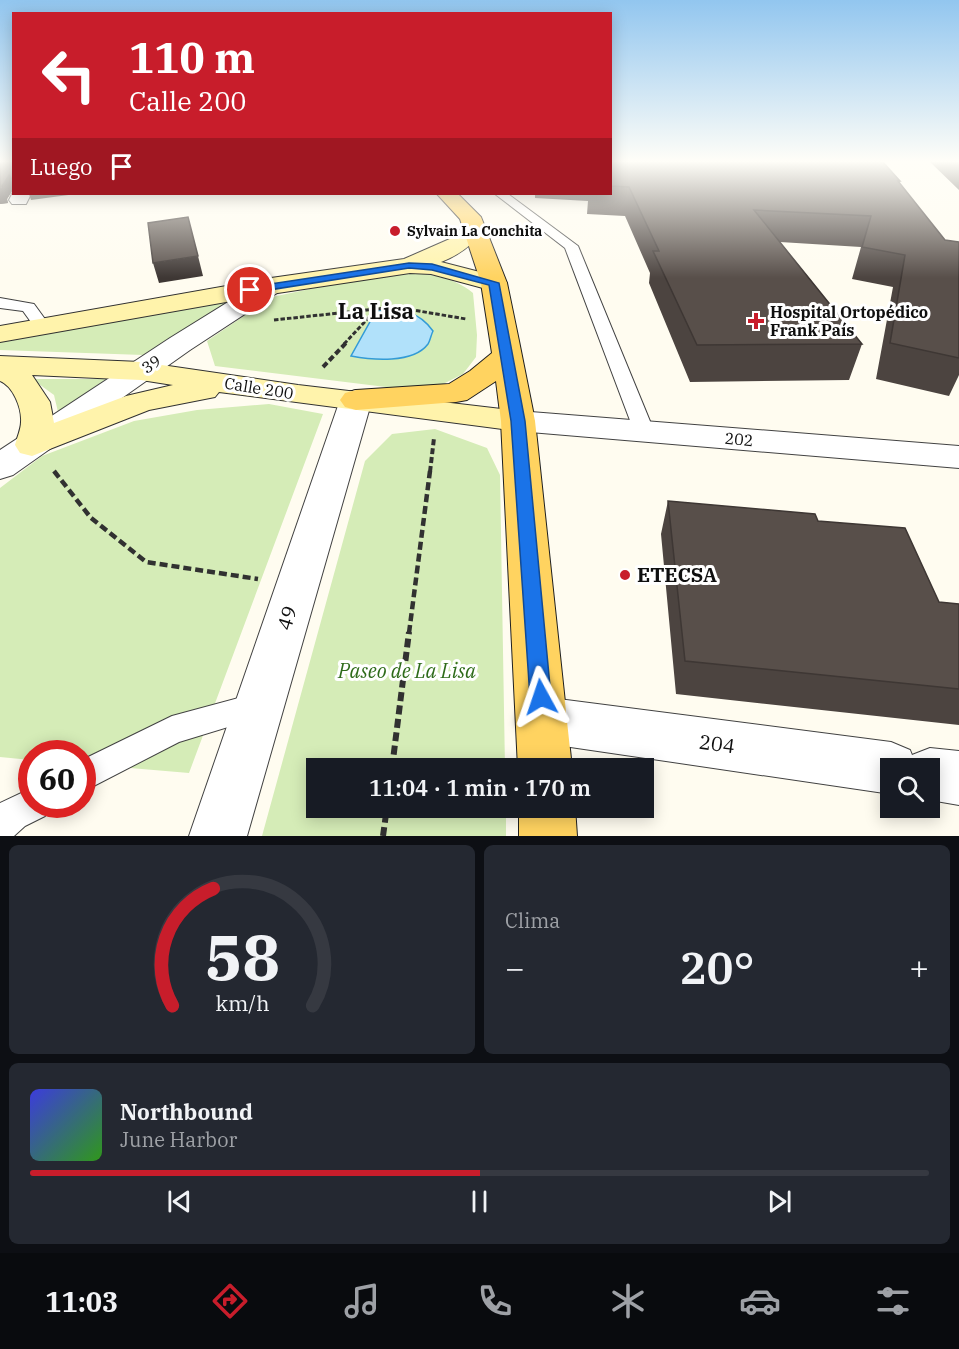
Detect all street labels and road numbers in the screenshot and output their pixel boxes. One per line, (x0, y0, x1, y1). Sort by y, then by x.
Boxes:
street label: 39 (137, 350, 165, 378)
street label: Calle 200 (223, 373, 295, 403)
street label: 202 (724, 428, 754, 450)
street label: 49 (270, 602, 303, 633)
street label: 204 (697, 728, 737, 759)

